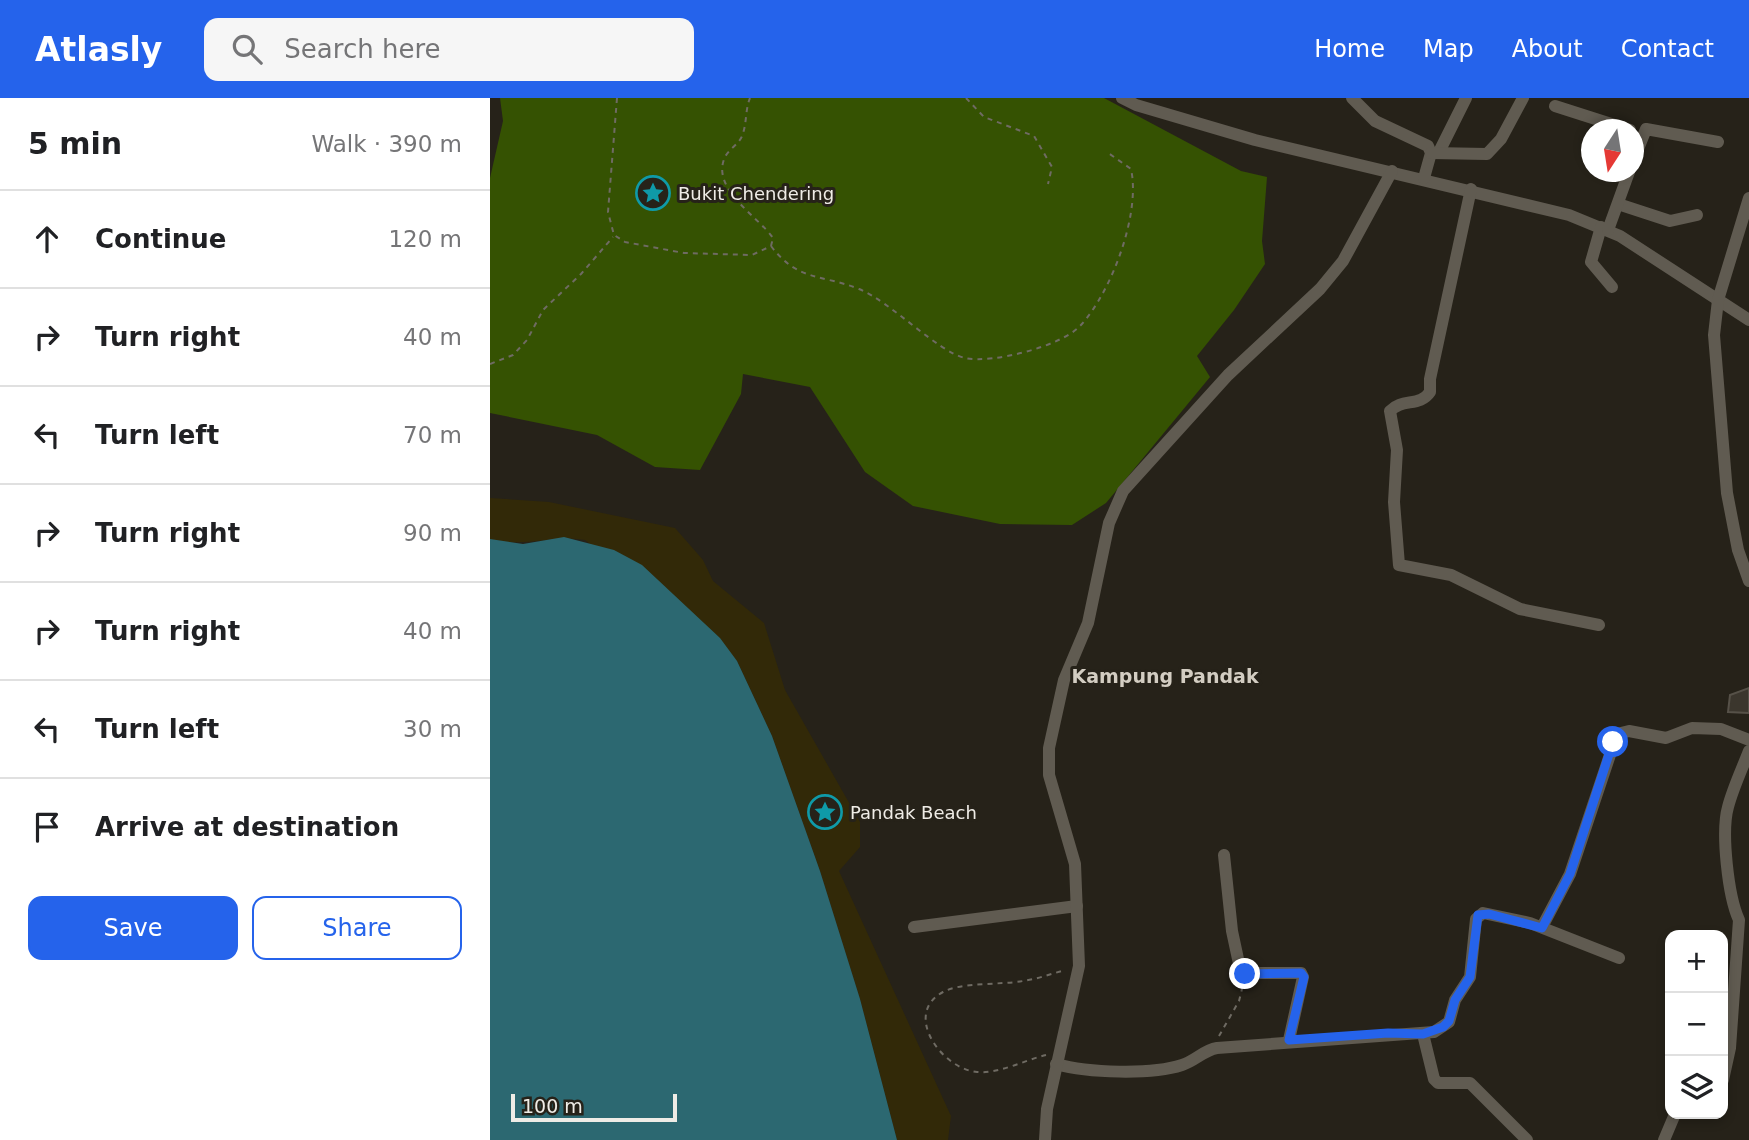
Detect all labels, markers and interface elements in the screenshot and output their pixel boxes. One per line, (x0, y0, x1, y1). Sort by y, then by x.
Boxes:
search box (204, 18, 694, 81)
text: Atlasly (35, 30, 162, 69)
icon: search (228, 30, 266, 68)
text: Search here (284, 34, 441, 64)
text: Home (1314, 35, 1385, 63)
text: Map (1423, 35, 1474, 63)
text: About (1512, 35, 1583, 63)
text: Contact (1621, 35, 1714, 63)
north arrow (1581, 119, 1644, 182)
text: 5 min (28, 126, 122, 161)
text: Walk · 390 m (311, 131, 462, 157)
place icon: Bukit Chendering (634, 174, 672, 212)
place label: Bukit Chendering (678, 183, 834, 204)
icon: ahead (28, 220, 66, 258)
text: Continue (95, 224, 226, 254)
text: 120 m (388, 226, 462, 252)
icon: right (28, 318, 66, 356)
text: Turn right (95, 322, 240, 352)
text: 40 m (403, 324, 462, 350)
icon: left (28, 416, 66, 454)
text: Turn left (95, 420, 219, 450)
text: 70 m (403, 422, 462, 448)
icon: right (28, 514, 66, 552)
text: Turn right (95, 518, 240, 548)
text: 90 m (403, 520, 462, 546)
icon: right (28, 612, 66, 650)
text: Turn right (95, 616, 240, 646)
text: 40 m (403, 618, 462, 644)
district label: Kampung Pandak (1071, 665, 1259, 687)
icon: left (28, 710, 66, 748)
text: Turn left (95, 714, 219, 744)
text: 30 m (403, 716, 462, 742)
route start (1597, 726, 1628, 757)
place icon: Pandak Beach (806, 793, 844, 831)
place label: Pandak Beach (850, 802, 977, 823)
icon: arrive (28, 808, 66, 846)
text: Arrive at destination (95, 812, 399, 842)
button: Save (28, 896, 238, 960)
button: Share (252, 896, 462, 960)
map controls (1665, 930, 1728, 1119)
button: + (1665, 930, 1728, 993)
route end (1229, 958, 1260, 989)
button: − (1665, 993, 1728, 1056)
button: layers (1665, 1056, 1728, 1119)
scale bar (511, 1091, 677, 1123)
text: 100 m (522, 1095, 583, 1117)

